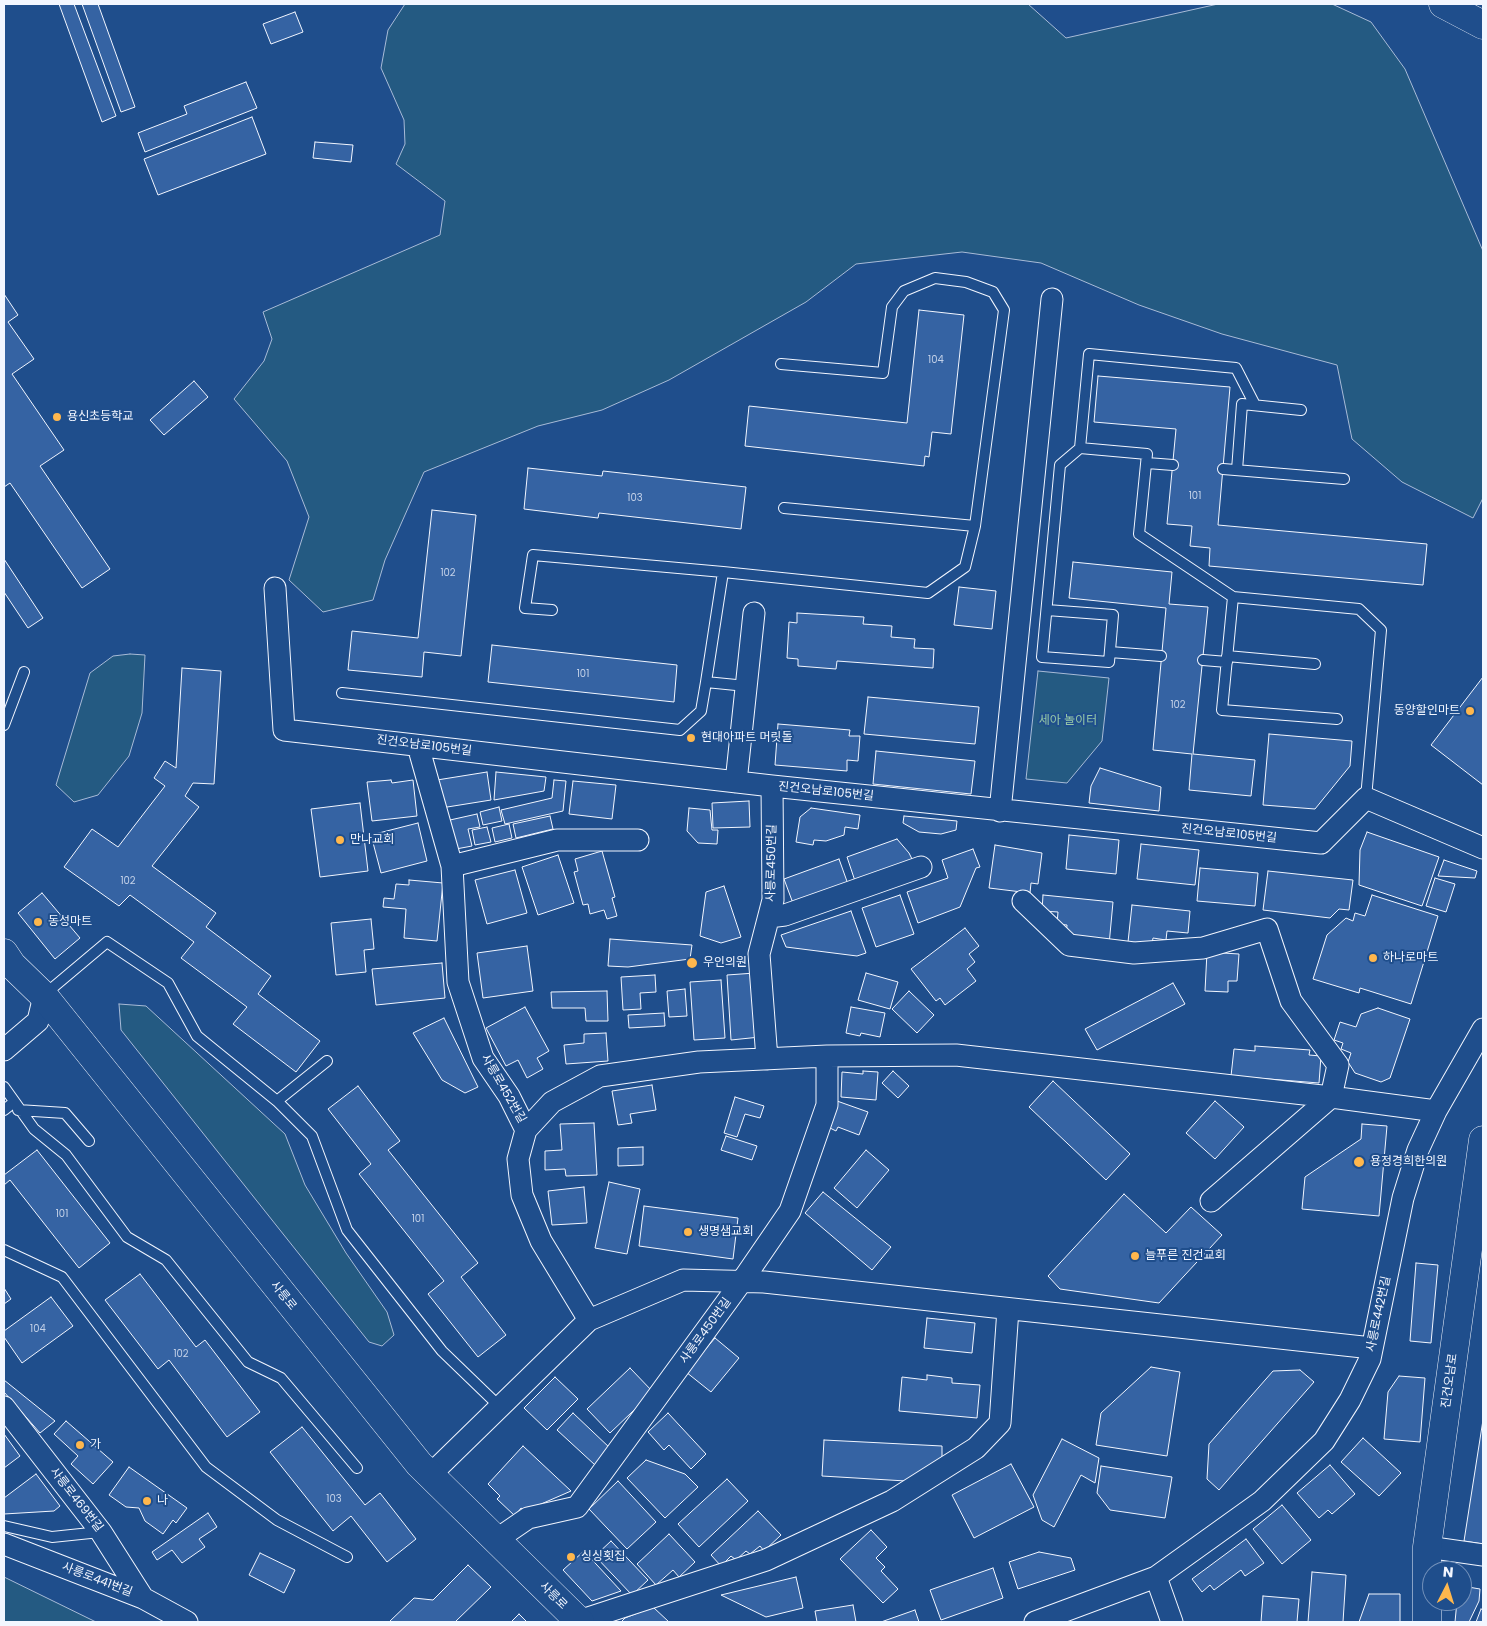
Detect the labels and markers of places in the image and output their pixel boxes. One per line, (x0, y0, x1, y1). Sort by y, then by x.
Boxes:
place label: 용신초등학교 (67, 410, 133, 424)
marker: 용신초등학교 (51, 411, 63, 423)
place label: 동양할인마트 (1394, 704, 1460, 718)
marker: 동양할인마트 (1464, 705, 1476, 717)
place label: 현대아파트 머릿돌 (701, 731, 793, 745)
marker: 현대아파트 머릿돌 (685, 732, 697, 744)
place label: 만나교회 (350, 833, 394, 847)
marker: 만나교회 (334, 834, 346, 846)
place label: 동성마트 (48, 915, 92, 929)
marker: 동성마트 (32, 916, 44, 928)
place label: 하나로마트 (1383, 951, 1438, 965)
marker: 하나로마트 (1367, 952, 1379, 964)
marker: 우인의원 (685, 956, 699, 970)
place label: 우인의원 (703, 956, 747, 970)
marker: 용정경희한의원 (1352, 1155, 1366, 1169)
place label: 용정경희한의원 (1370, 1155, 1447, 1169)
place label: 생명샘교회 (698, 1225, 753, 1239)
marker: 생명샘교회 (682, 1226, 694, 1238)
place label: 늘푸른 진건교회 (1145, 1249, 1225, 1263)
marker: 늘푸른 진건교회 (1129, 1250, 1141, 1262)
place label: 가 (90, 1438, 101, 1452)
marker: 가 (74, 1439, 86, 1451)
place label: 나 (157, 1494, 168, 1508)
marker: 나 (141, 1495, 153, 1507)
place label: 싱싱횟집 (581, 1550, 625, 1564)
marker: 싱싱횟집 (565, 1551, 577, 1563)

